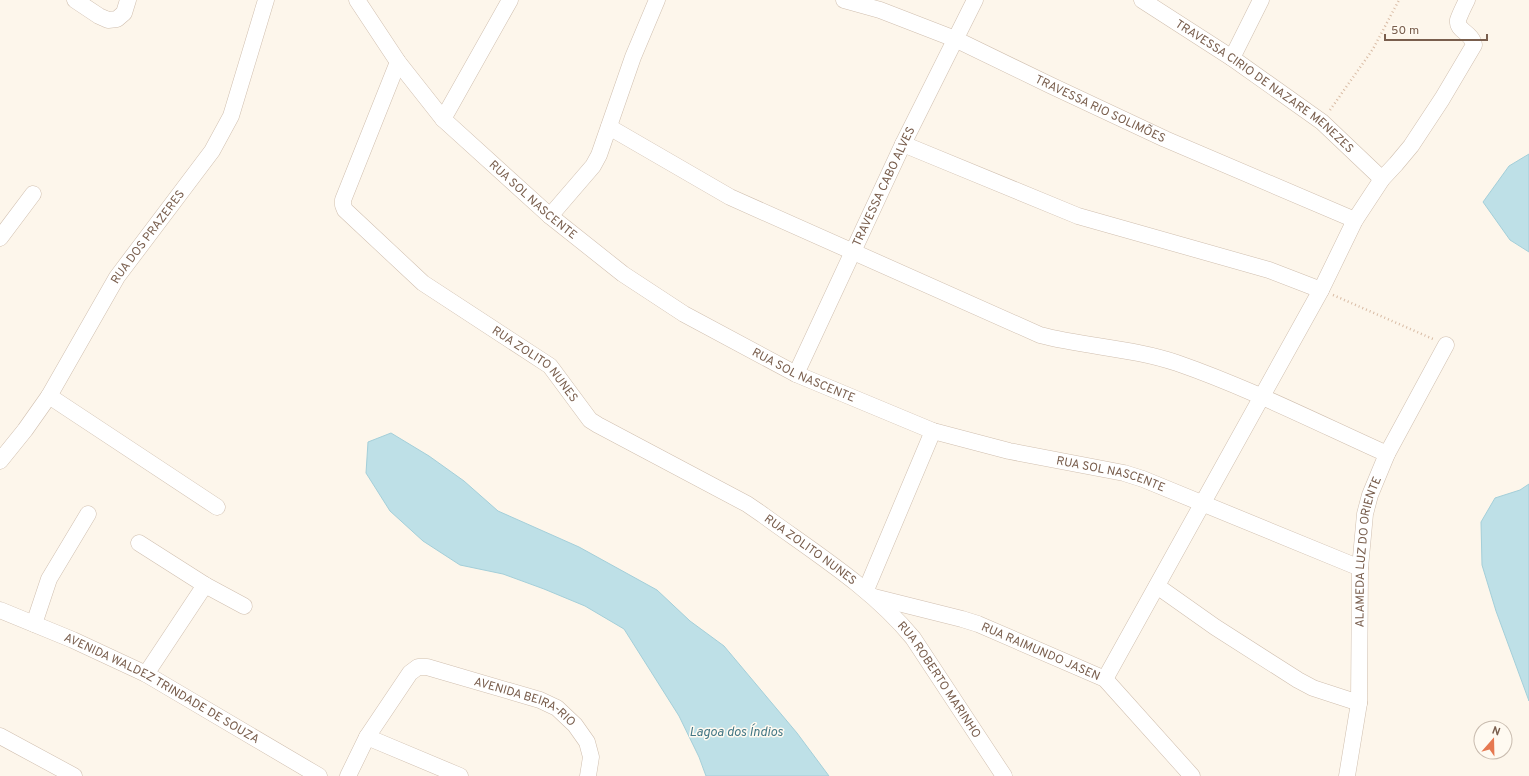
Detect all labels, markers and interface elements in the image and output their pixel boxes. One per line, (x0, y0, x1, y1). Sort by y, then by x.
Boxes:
street label: TRAVESSA CIRIO DE NAZARE MENEZES (1172, 16, 1357, 157)
scale bar (1385, 16, 1487, 42)
text: 50 m (1391, 23, 1419, 39)
street label: TRAVESSA RIO SOLIMÕES (1032, 72, 1168, 147)
street label: TRAVESSA CABO ALVES (849, 124, 919, 249)
street label: RUA SOL NASCENTE (485, 157, 580, 243)
street label: RUA DOS PRAZERES (108, 187, 189, 287)
street label: RUA ZOLITO NUNES (488, 323, 581, 406)
street label: RUA SOL NASCENTE (749, 345, 857, 407)
street label: RUA SOL NASCENTE (1055, 453, 1167, 496)
street label: ALAMEDA LUZ DO ORIENTE (1353, 474, 1386, 627)
street label: RUA ZOLITO NUNES (761, 511, 859, 589)
street label: RUA ROBERTO MARINHO (893, 618, 984, 742)
street label: RUA RAIMUNDO JASEN (979, 619, 1102, 685)
street label: AVENIDA WALDEZ TRINDADE DE SOUZA (61, 630, 262, 748)
street label: AVENIDA BEIRA-RIO (472, 674, 579, 731)
north arrow (1473, 720, 1513, 760)
water label: Lagoa dos Índios (689, 723, 783, 741)
text: N (1490, 724, 1502, 739)

